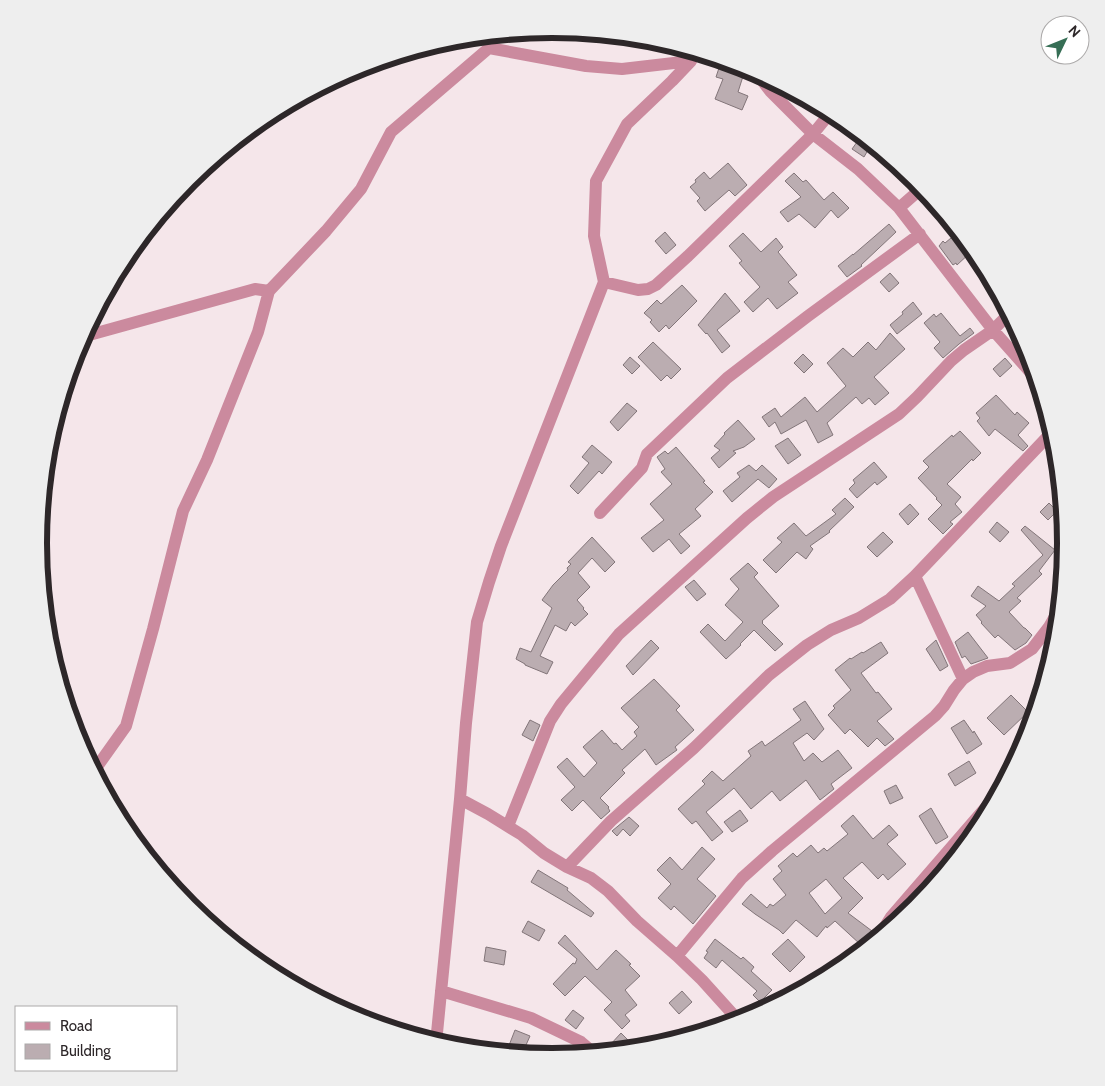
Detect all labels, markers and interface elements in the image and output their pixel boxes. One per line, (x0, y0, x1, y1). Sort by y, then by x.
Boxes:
north arrow (1040, 15, 1090, 65)
text: N (1065, 21, 1084, 41)
legend (15, 1006, 178, 1071)
text: Road (60, 1017, 93, 1035)
text: Building (60, 1042, 111, 1060)

